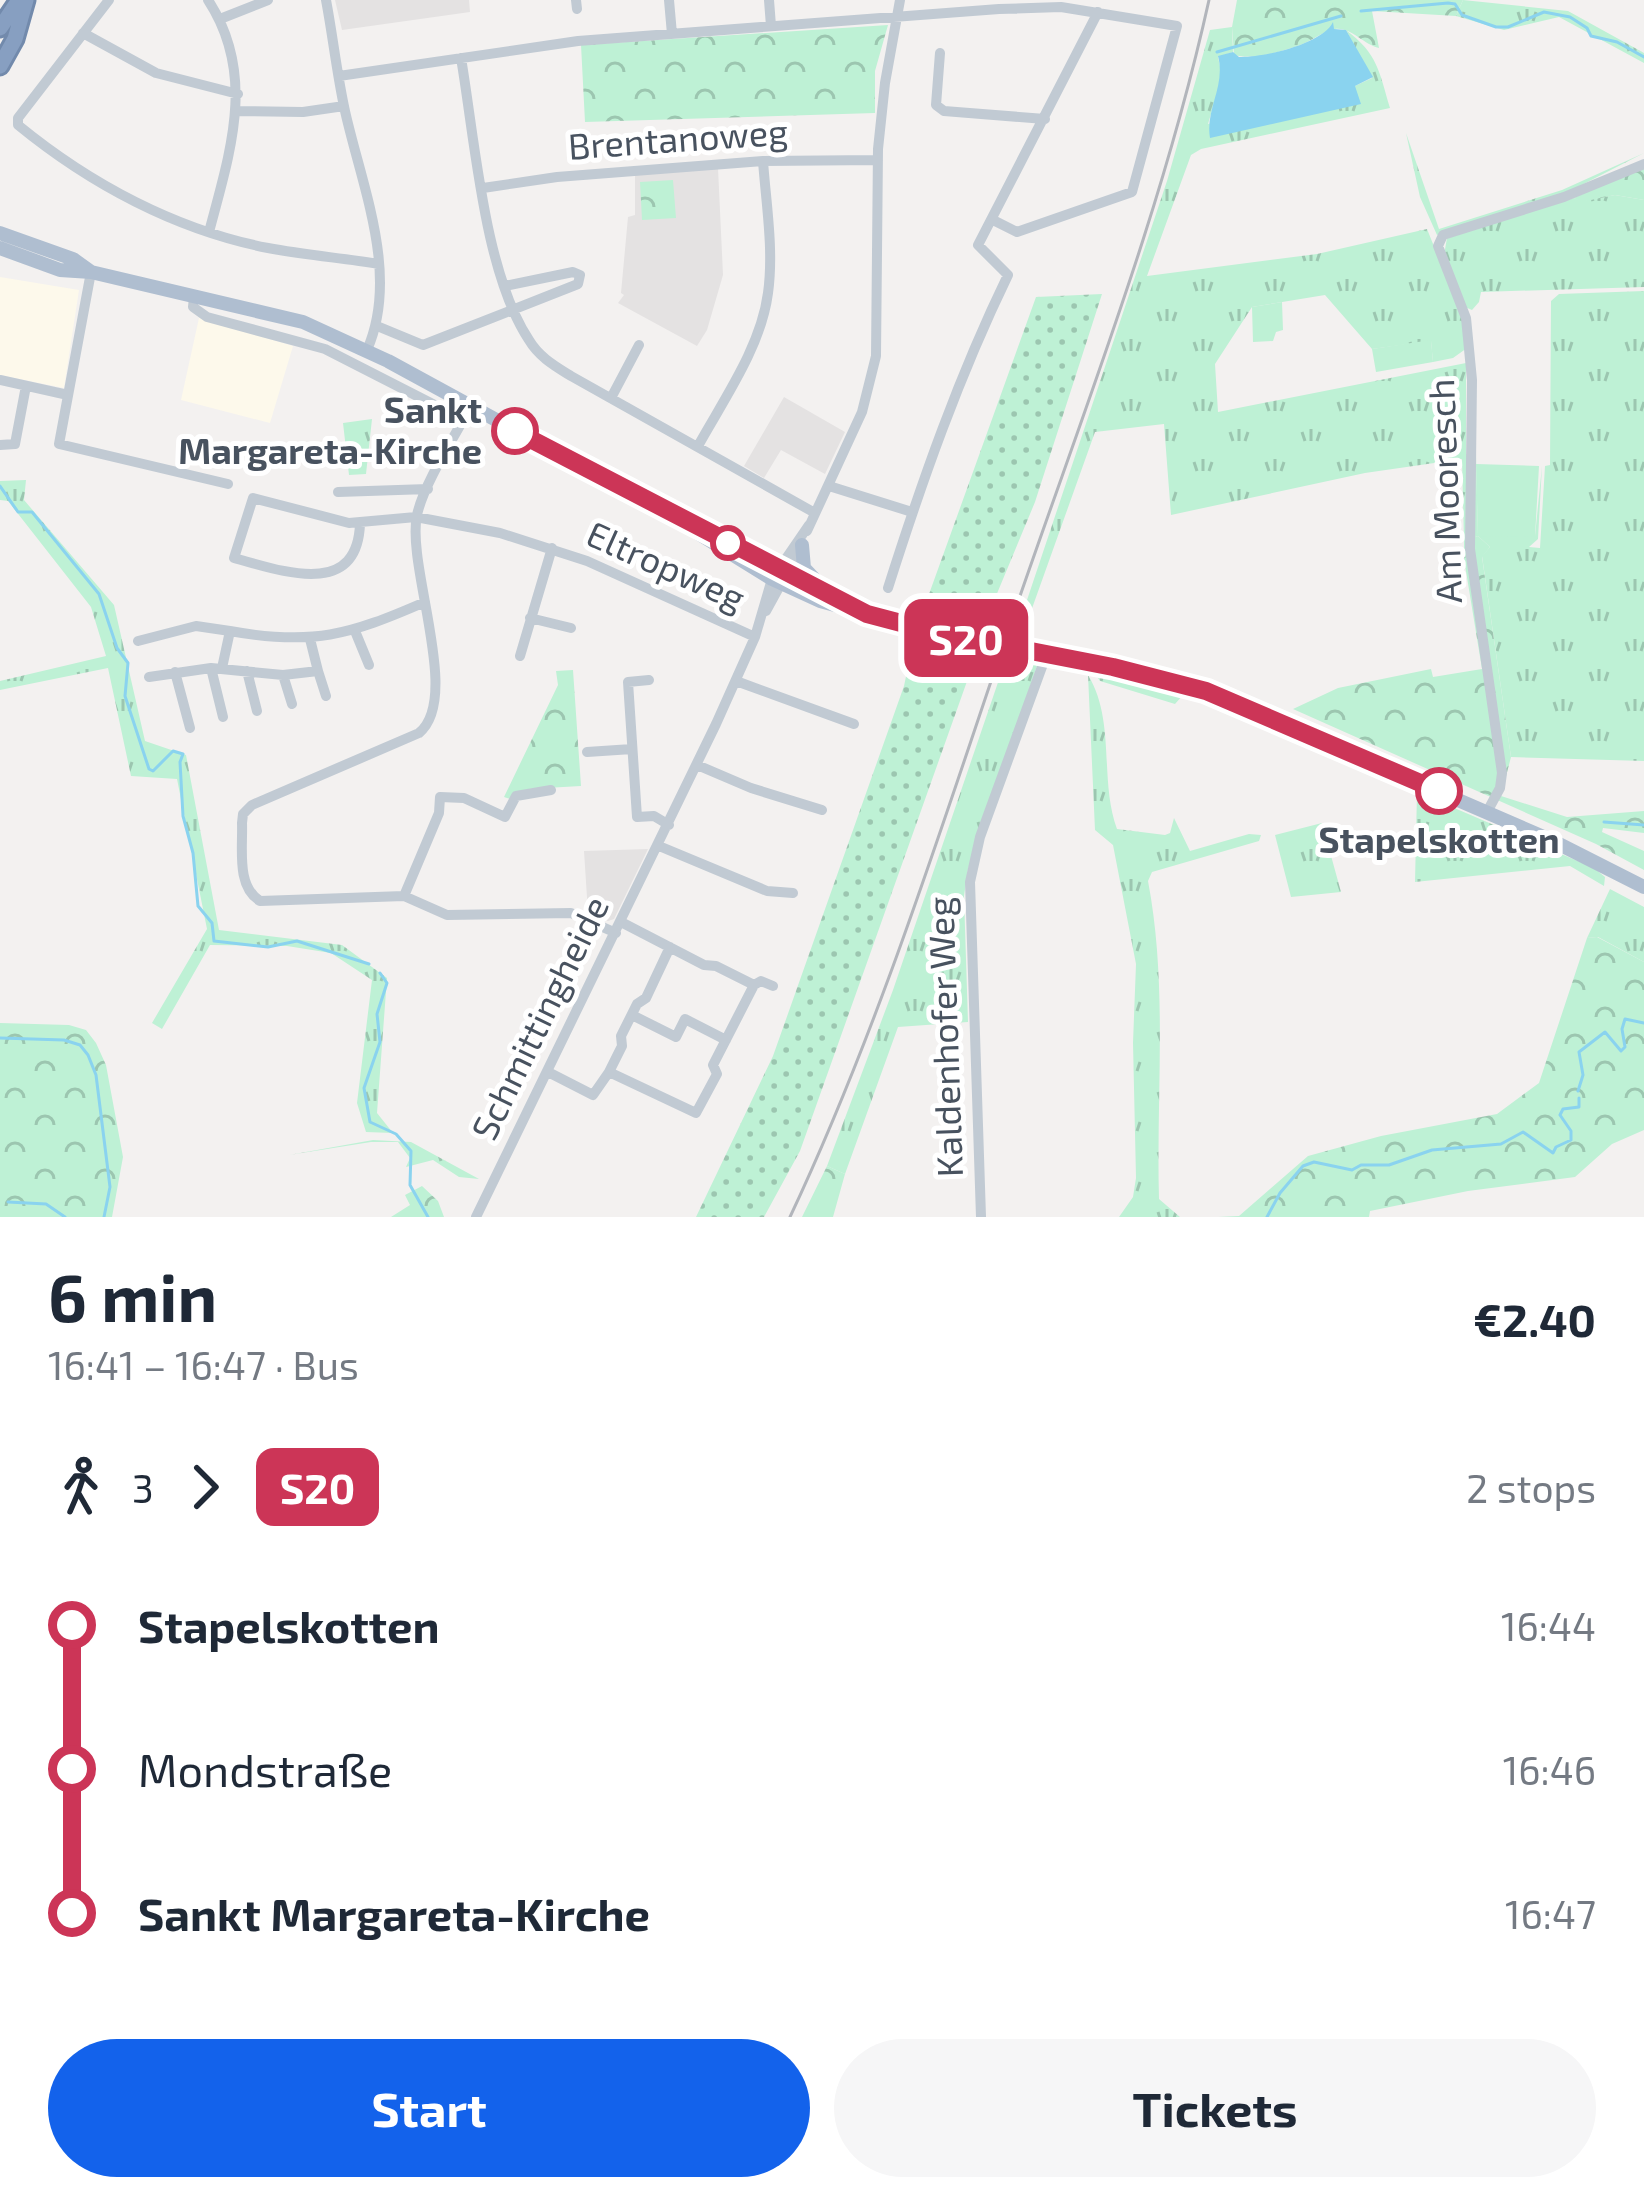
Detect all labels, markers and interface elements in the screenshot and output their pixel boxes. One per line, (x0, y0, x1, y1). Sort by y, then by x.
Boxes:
street label: Brentanoweg (567, 108, 789, 167)
street label: Am Mooresch (1418, 378, 1469, 604)
place label: Sankt Margareta-Kirche (178, 387, 482, 471)
marker: Sankt Margareta-Kirche (493, 409, 537, 453)
street label: Eltropweg (581, 511, 752, 619)
unlabelled marker (712, 527, 744, 559)
line badge: S20 (897, 599, 1035, 677)
text: S20 (928, 613, 1004, 663)
marker: Stapelskotten (1417, 769, 1461, 813)
place label: Stapelskotten (1318, 817, 1560, 860)
street label: Schmittingheide (461, 889, 616, 1146)
street label: Kaldenhofer Weg (917, 896, 970, 1178)
text: 6 min (48, 1256, 217, 1335)
text: €2.40 (1473, 1292, 1596, 1346)
text: 16:41 – 16:47 · Bus (48, 1341, 359, 1388)
icon: walk (48, 1454, 114, 1520)
icon: forward (172, 1454, 238, 1520)
text: S20 (280, 1462, 355, 1512)
text: 3 (132, 1464, 154, 1511)
text: 2 stops (1466, 1464, 1596, 1511)
text: Stapelskotten (138, 1598, 439, 1652)
text: 16:44 (1501, 1602, 1596, 1649)
text: Mondstraße (138, 1742, 392, 1796)
text: 16:46 (1503, 1746, 1596, 1793)
text: Sankt Margareta-Kirche (138, 1886, 650, 1940)
text: 16:47 (1505, 1890, 1596, 1937)
button: Start (48, 2039, 810, 2177)
button: Tickets (834, 2039, 1596, 2177)

